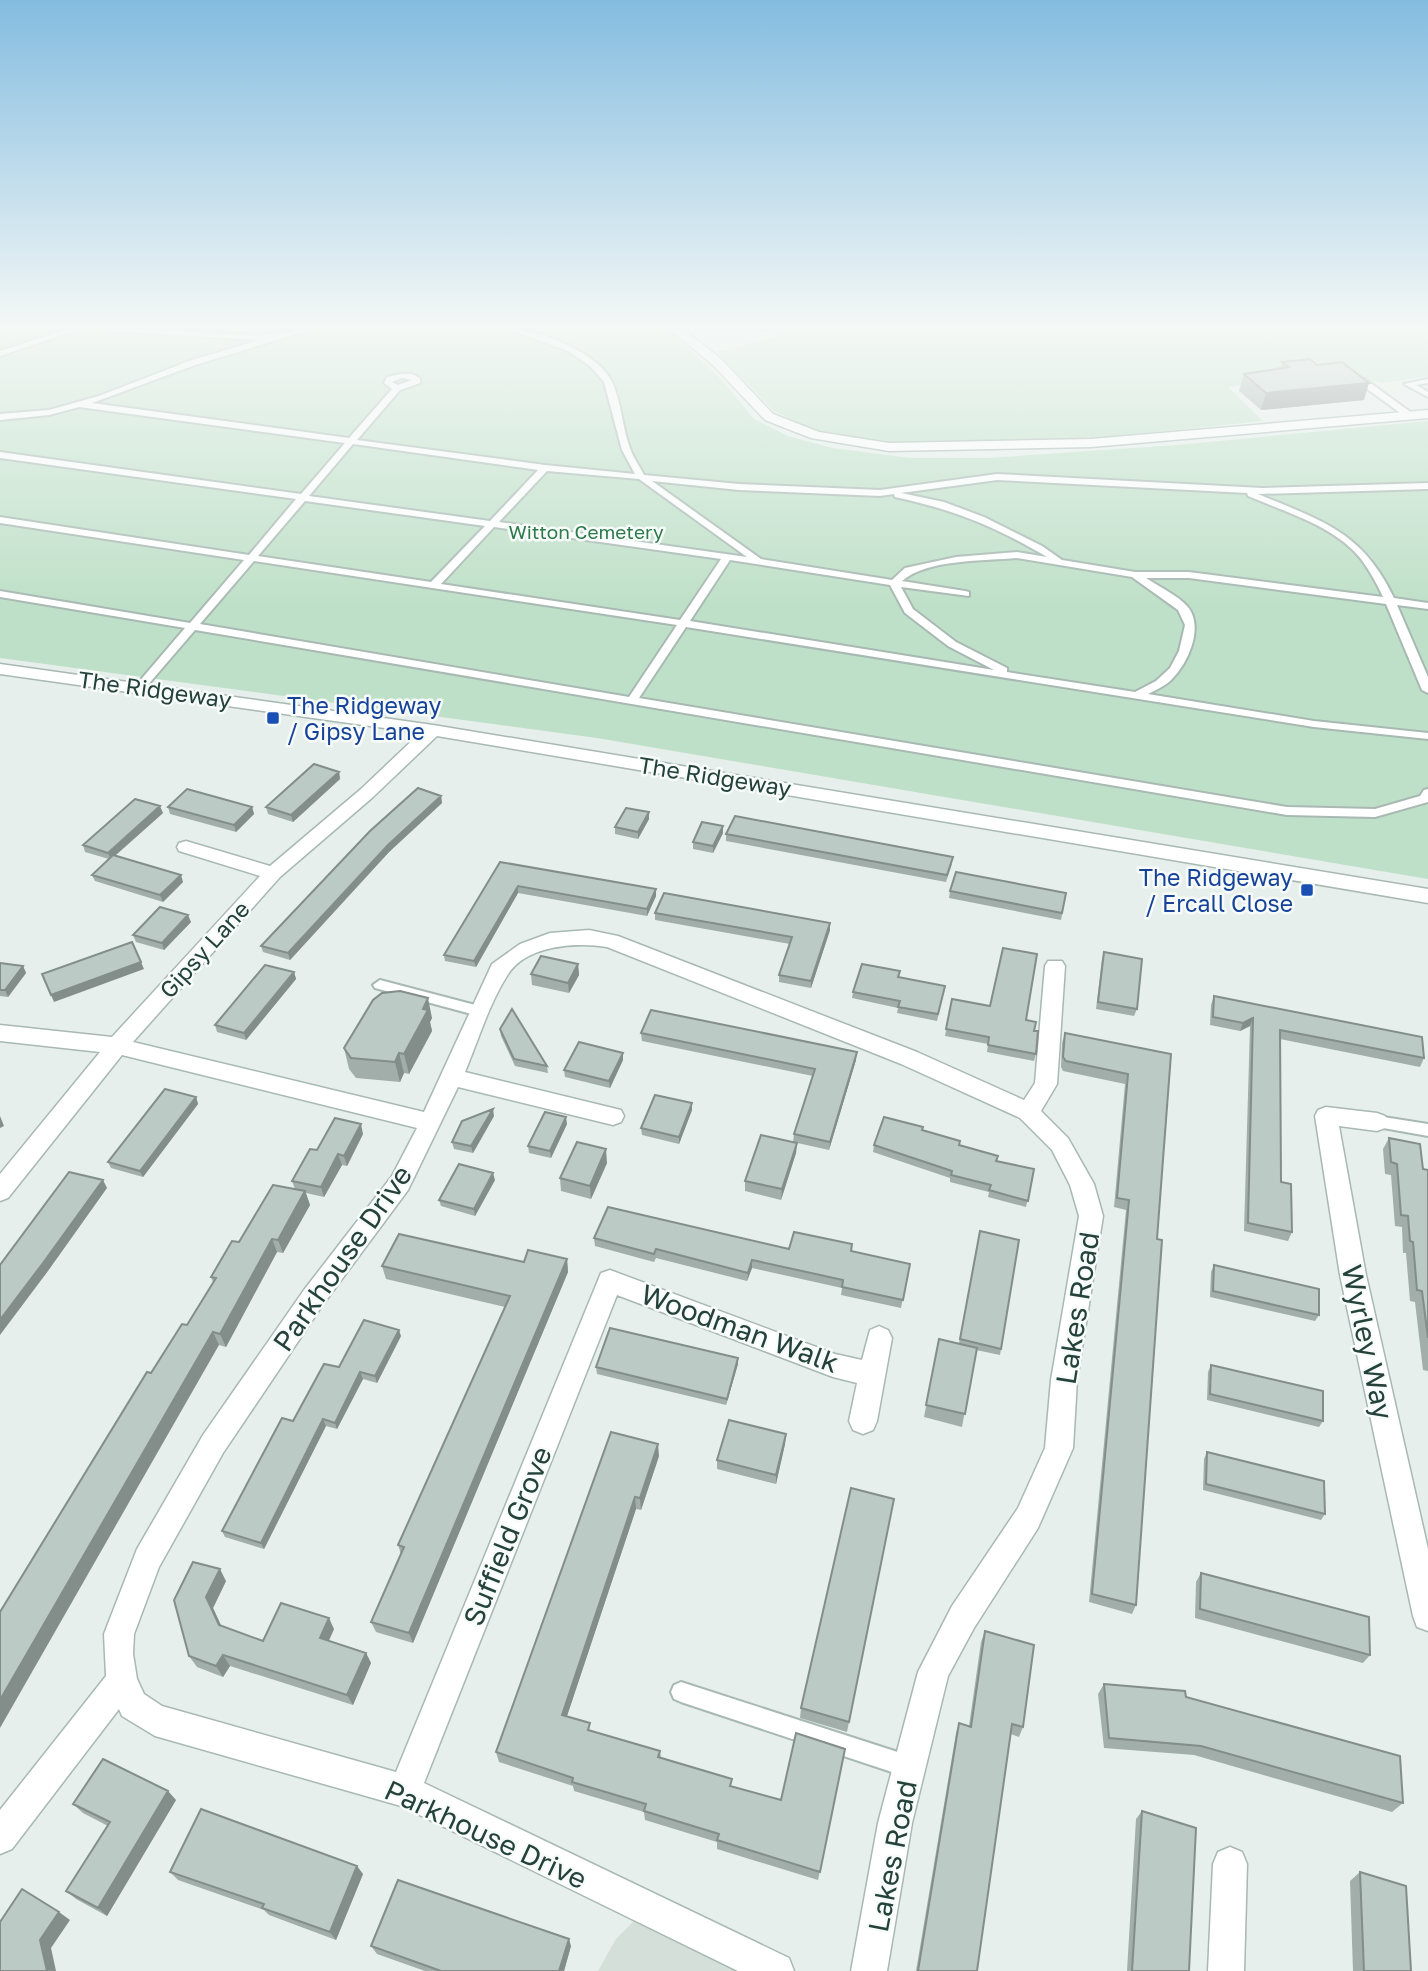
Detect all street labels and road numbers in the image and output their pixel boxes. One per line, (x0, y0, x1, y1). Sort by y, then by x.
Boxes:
street label: The Ridgeway (77, 664, 233, 714)
street label: The Ridgeway (637, 750, 793, 802)
street label: Gipsy Lane (153, 895, 255, 1003)
street label: Parkhouse Drive (266, 1159, 418, 1357)
street label: Lakes Road (1049, 1229, 1105, 1387)
street label: Wyrley Way (1336, 1262, 1401, 1423)
street label: Woodman Walk (637, 1277, 843, 1379)
street label: Suffield Grove (456, 1442, 558, 1630)
street label: Parkhouse Drive (380, 1773, 592, 1895)
street label: Lakes Road (861, 1777, 923, 1935)

